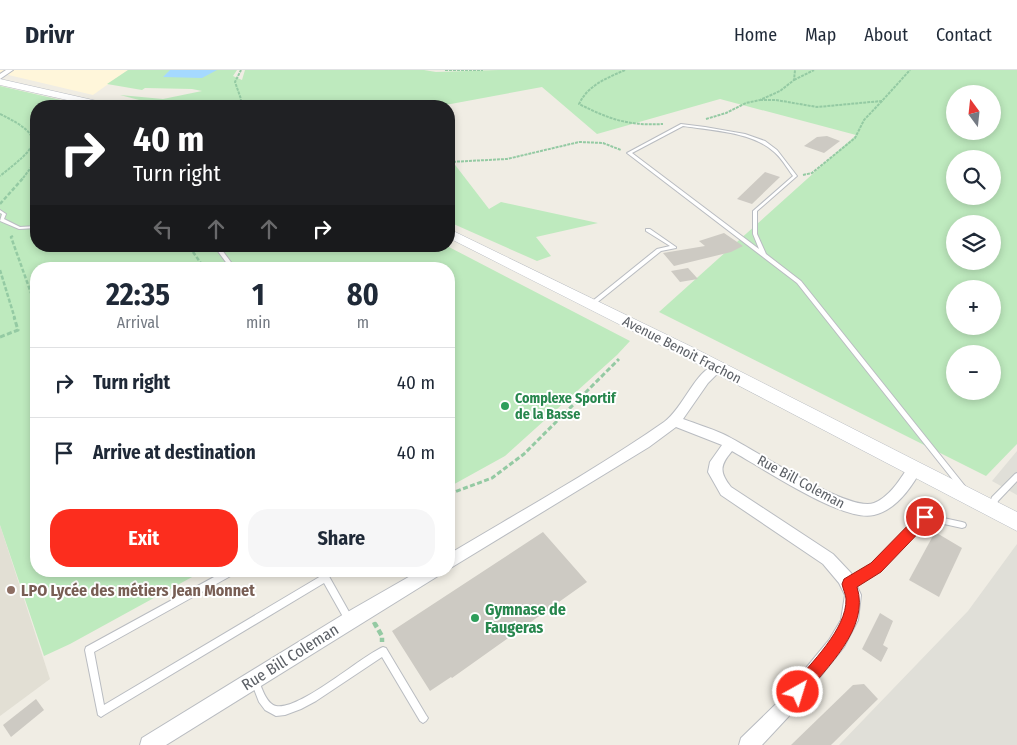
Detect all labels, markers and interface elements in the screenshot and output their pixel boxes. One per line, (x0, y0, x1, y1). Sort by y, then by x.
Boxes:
text: Drivr (25, 21, 74, 49)
text: Home (734, 24, 777, 46)
text: Map (805, 24, 836, 46)
text: About (864, 24, 908, 46)
text: Contact (936, 24, 992, 46)
north arrow (946, 85, 1001, 140)
map controls (946, 85, 1001, 400)
text: 40 m (133, 118, 204, 160)
icon: right (50, 120, 115, 185)
button: search (946, 150, 1001, 205)
text: Turn right (133, 160, 221, 187)
icon: left (149, 215, 177, 243)
icon: ahead (202, 215, 230, 243)
icon: ahead (255, 215, 283, 243)
icon: right (308, 215, 336, 243)
button: layers (946, 215, 1001, 270)
text: 22:35 (106, 277, 170, 313)
text: 1 (252, 277, 265, 313)
text: 80 (347, 277, 379, 313)
button: + (946, 280, 1001, 335)
text: Arrival (117, 313, 159, 332)
text: min (246, 313, 271, 332)
text: m (357, 313, 369, 332)
street label: Avenue Benoit Frachon (620, 313, 744, 387)
button: − (946, 345, 1001, 400)
icon: right (50, 369, 78, 397)
text: Turn right (93, 371, 170, 394)
text: 40 m (397, 371, 435, 394)
place label: Complexe Sportif de la Basse (515, 390, 617, 423)
marker: Complexe Sportif de la Basse (499, 400, 511, 412)
icon: arrive (50, 439, 78, 467)
text: Arrive at destination (93, 441, 256, 464)
text: 40 m (397, 441, 435, 464)
street label: Rue Bill Coleman (754, 452, 848, 512)
pin (904, 496, 946, 538)
icon: arrive (911, 503, 939, 531)
button: Exit (50, 509, 238, 567)
button: Share (248, 509, 435, 567)
place label: LPO Lycée des métiers Jean Monnet (21, 581, 255, 600)
marker: LPO Lycée des métiers Jean Monnet (5, 584, 17, 596)
place label: Gymnase de Faugeras (485, 600, 566, 637)
marker: Gymnase de Faugeras (469, 612, 481, 624)
street label: Rue Bill Coleman (238, 620, 342, 694)
position arrow (771, 665, 823, 717)

